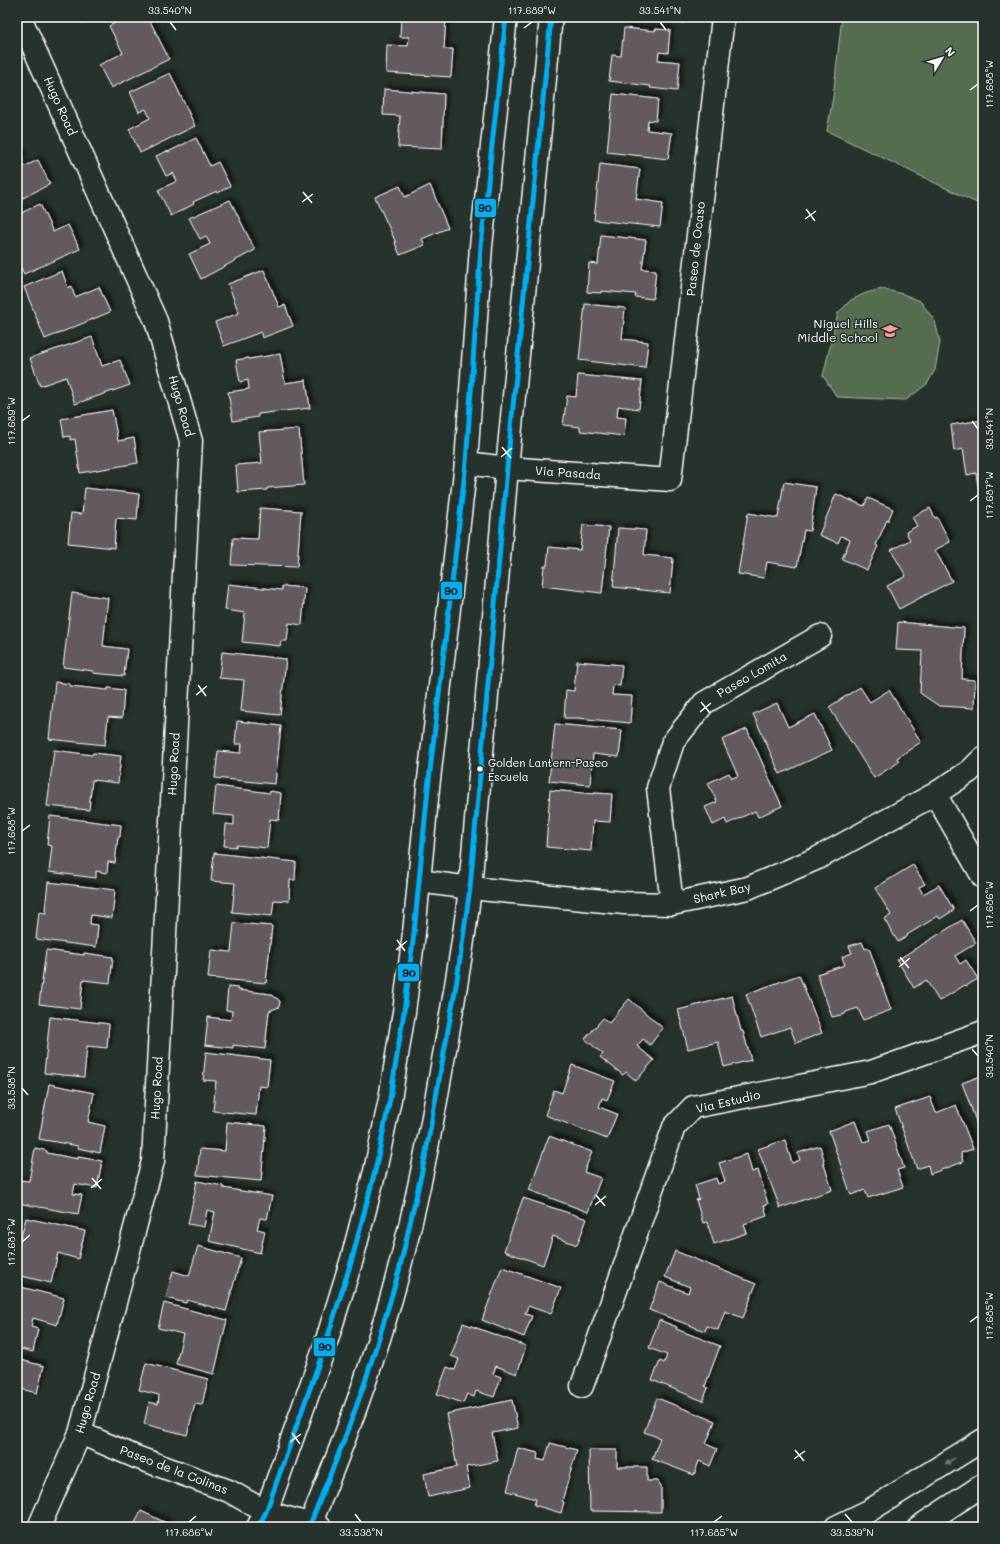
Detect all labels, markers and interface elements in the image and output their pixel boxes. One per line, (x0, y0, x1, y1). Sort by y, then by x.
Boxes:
text: 33.540°N (148, 3, 192, 17)
text: 117.689°W (508, 3, 556, 17)
text: 33.541°N (639, 3, 681, 17)
north arrow (922, 38, 962, 78)
text: N (942, 44, 959, 59)
text: 117.688°W (982, 60, 996, 108)
street label: Hugo Road (41, 74, 81, 138)
line badge: 90 (474, 198, 497, 218)
text: 90 (478, 200, 492, 215)
street label: Paseo de Ocaso (682, 201, 708, 297)
place label: Niguel Hills Middle School (797, 315, 878, 345)
school or university icon: Niguel Hills Middle School (881, 322, 899, 340)
street label: Hugo Road (166, 373, 198, 439)
text: 117.689°W (4, 397, 18, 445)
text: 33.541°N (982, 408, 996, 450)
street label: Via Pasada (535, 462, 602, 482)
text: 117.687°W (982, 471, 996, 519)
line badge: 90 (440, 581, 463, 600)
text: 90 (444, 583, 458, 598)
street label: Paseo Lomita (714, 648, 789, 701)
street label: Hugo Road (163, 732, 183, 796)
place label: Golden Lantern-Paseo Escuela (488, 755, 608, 784)
marker: Golden Lantern-Paseo Escuela (475, 764, 485, 774)
text: 117.688°W (4, 807, 18, 855)
street label: Shark Bay (692, 878, 752, 906)
text: 117.686°W (982, 881, 996, 929)
line badge: 90 (397, 963, 420, 982)
text: 90 (402, 965, 416, 980)
text: 33.540°N (982, 1034, 996, 1078)
street label: Hugo Road (146, 1056, 166, 1120)
text: 33.538°N (4, 1066, 18, 1110)
street label: Via Estudio (694, 1086, 762, 1116)
text: 117.687°W (4, 1218, 18, 1266)
text: 117.685°W (982, 1292, 996, 1340)
line badge: 90 (313, 1337, 336, 1357)
text: 90 (318, 1339, 332, 1354)
street label: Hugo Road (71, 1370, 104, 1435)
street label: Paseo de la Colinas (118, 1441, 231, 1497)
one-way arrow (945, 1457, 955, 1465)
text: 117.686°W (165, 1525, 213, 1539)
text: 33.538°N (339, 1525, 383, 1539)
text: 117.685°W (690, 1525, 738, 1539)
text: 33.539°N (830, 1525, 874, 1539)

